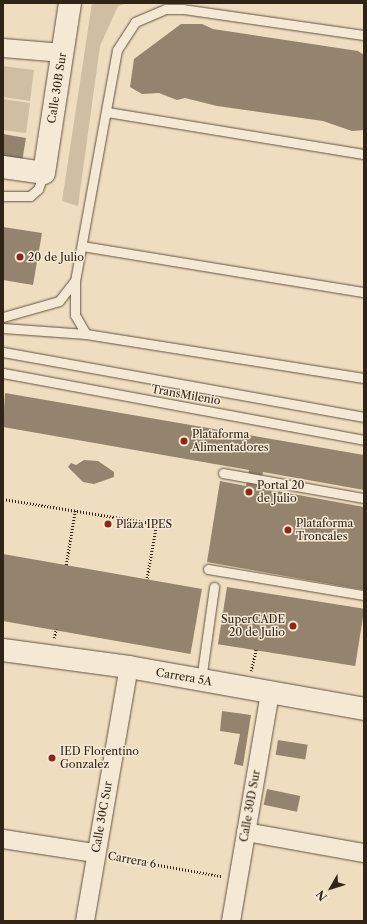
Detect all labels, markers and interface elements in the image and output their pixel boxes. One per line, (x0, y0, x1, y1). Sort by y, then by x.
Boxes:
street label: Calle 30B Sur (45, 52, 69, 124)
place label: 20 de Julio (28, 250, 84, 264)
marker: 20 de Julio (15, 252, 25, 262)
street label: TransMilenio (150, 382, 222, 408)
place label: Plataforma Alimentadores (192, 428, 269, 454)
marker: Plataforma Alimentadores (179, 436, 189, 446)
place label: Portal 20 de Julio (257, 479, 305, 505)
marker: Portal 20 de Julio (244, 487, 254, 497)
place label: Plaza IPES (116, 517, 172, 531)
place label: Plataforma Troncales (296, 517, 353, 543)
marker: Plaza IPES (103, 519, 113, 529)
marker: Plataforma Troncales (283, 525, 293, 535)
place label: SuperCADE 20 de Julio (221, 613, 285, 639)
marker: SuperCADE 20 de Julio (288, 621, 298, 631)
street label: Carrera 5A (155, 666, 213, 688)
place label: IED Florentino Gonzalez (60, 745, 139, 771)
marker: IED Florentino Gonzalez (47, 753, 57, 763)
street label: Calle 30D Sur (237, 769, 263, 843)
street label: Calle 30C Sur (89, 780, 115, 854)
street label: Carrera 6 (107, 849, 157, 871)
north arrow (311, 868, 351, 908)
text: N (313, 887, 330, 904)

